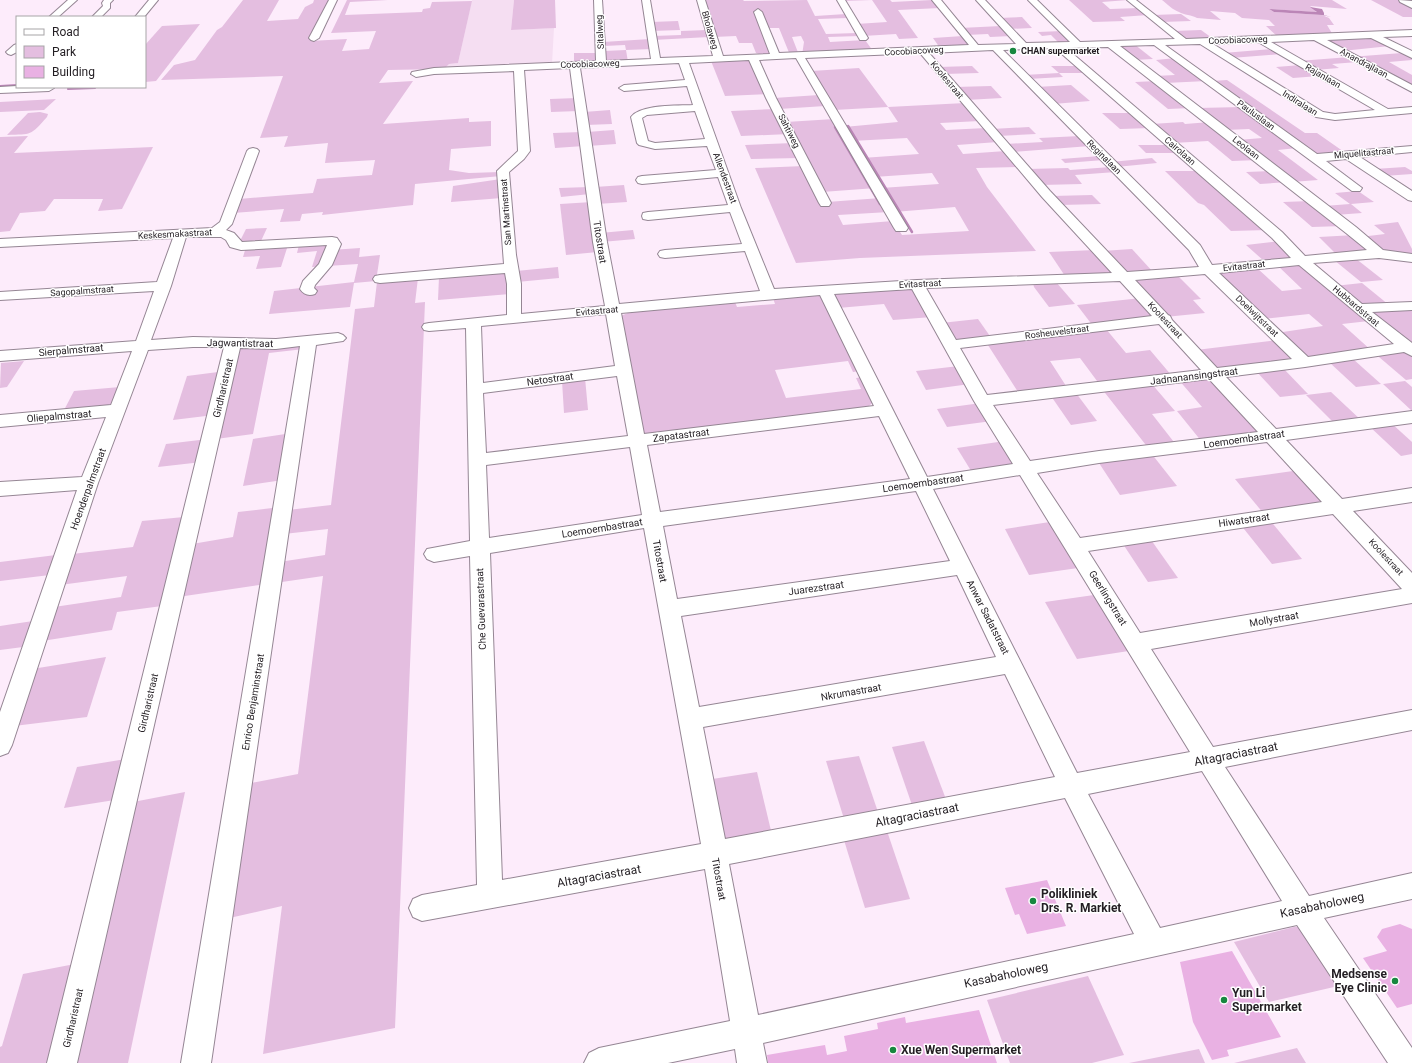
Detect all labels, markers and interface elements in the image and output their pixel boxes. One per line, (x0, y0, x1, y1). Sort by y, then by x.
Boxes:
street label: Bholaweg (700, 10, 720, 50)
street label: Sitalweg (594, 15, 606, 49)
legend (16, 16, 146, 88)
text: Road (52, 25, 80, 39)
street label: Cocobiacoweg (1208, 34, 1268, 46)
street label: Cocobiacoweg (884, 44, 944, 58)
text: Park (52, 45, 77, 59)
marker: CHAN supermarket (1008, 46, 1018, 56)
place label: CHAN supermarket (1021, 46, 1099, 56)
street label: Anandrajlaan (1338, 46, 1390, 80)
street label: Cocobiacoweg (560, 58, 620, 70)
street label: Koolestraat (928, 59, 966, 101)
street label: Rajanlaan (1303, 62, 1343, 90)
text: Building (52, 65, 95, 79)
street label: Indiralaan (1281, 88, 1319, 118)
street label: Pauluslaan (1235, 98, 1277, 132)
street label: Sahtiweg (776, 112, 802, 150)
street label: Leolaan (1230, 134, 1262, 162)
street label: Cairolaan (1162, 135, 1198, 167)
street label: Reginalaan (1085, 138, 1123, 176)
street label: Miquelitastraat (1334, 145, 1395, 161)
street label: Allendestraat (711, 151, 739, 205)
street label: San Martinstraat (499, 178, 513, 246)
street label: Titostraat (591, 220, 609, 264)
street label: Keskesmakastraat (138, 227, 212, 241)
street label: Evitastraat (1222, 259, 1266, 273)
street label: Evitastraat (898, 278, 942, 290)
street label: Sagopalmstraat (50, 284, 114, 298)
street label: Hubbardstraat (1331, 284, 1381, 328)
street label: Doelwijtstraat (1234, 293, 1280, 339)
street label: Koolestraat (1146, 300, 1184, 340)
street label: Evitastraat (575, 304, 619, 318)
street label: Rosheuvelstraat (1024, 323, 1090, 341)
street label: Jagwantistraat (207, 337, 273, 349)
street label: Sierpalmstraat (38, 342, 104, 358)
street label: Girdharistraat (211, 357, 235, 419)
street label: Jadnanansingstraat (1149, 365, 1239, 387)
street label: Netostraat (526, 370, 574, 388)
street label: Oliepalmstraat (26, 408, 92, 424)
street label: Zapatastraat (652, 426, 710, 444)
street label: Loemoembastraat (1203, 428, 1285, 450)
street label: Hoenderpalmstraat (68, 447, 108, 531)
street label: Loemoembastraat (882, 472, 964, 494)
street label: Hiwatstraat (1218, 511, 1270, 529)
street label: Loemoembastraat (561, 516, 643, 540)
street label: Koolestraat (1367, 537, 1405, 577)
street label: Titostraat (651, 539, 669, 583)
street label: Che Guevarastraat (474, 568, 488, 650)
street label: Geerlingstraat (1087, 569, 1129, 627)
street label: Anwar Sadatstraat (964, 578, 1012, 656)
street label: Juarezstraat (788, 579, 844, 597)
street label: Mollystraat (1249, 609, 1299, 629)
street label: Enrico Benjaminstraat (240, 653, 266, 751)
street label: Girdharistraat (136, 672, 160, 734)
street label: Nkrumastraat (820, 681, 882, 703)
street label: Altagraciastraat (1193, 739, 1279, 769)
street label: Altagraciastraat (874, 800, 960, 830)
street label: Titostraat (710, 857, 728, 901)
street label: Altagraciastraat (556, 862, 642, 890)
place label: Polikliniek Drs. R. Markiet (1041, 887, 1121, 915)
street label: Kasabaholoweg (1279, 889, 1365, 921)
marker: Polikliniek Drs. R. Markiet (1028, 896, 1038, 906)
street label: Kasabaholoweg (963, 959, 1049, 991)
place label: Medsense Eye Clinic (1331, 967, 1388, 995)
marker: Medsense Eye Clinic (1390, 976, 1400, 986)
place label: Yun Li Supermarket (1232, 986, 1302, 1014)
street label: Girdharistraat (61, 987, 85, 1049)
marker: Yun Li Supermarket (1219, 995, 1229, 1005)
place label: Xue Wen Supermarket (901, 1043, 1021, 1057)
marker: Xue Wen Supermarket (888, 1045, 898, 1055)

